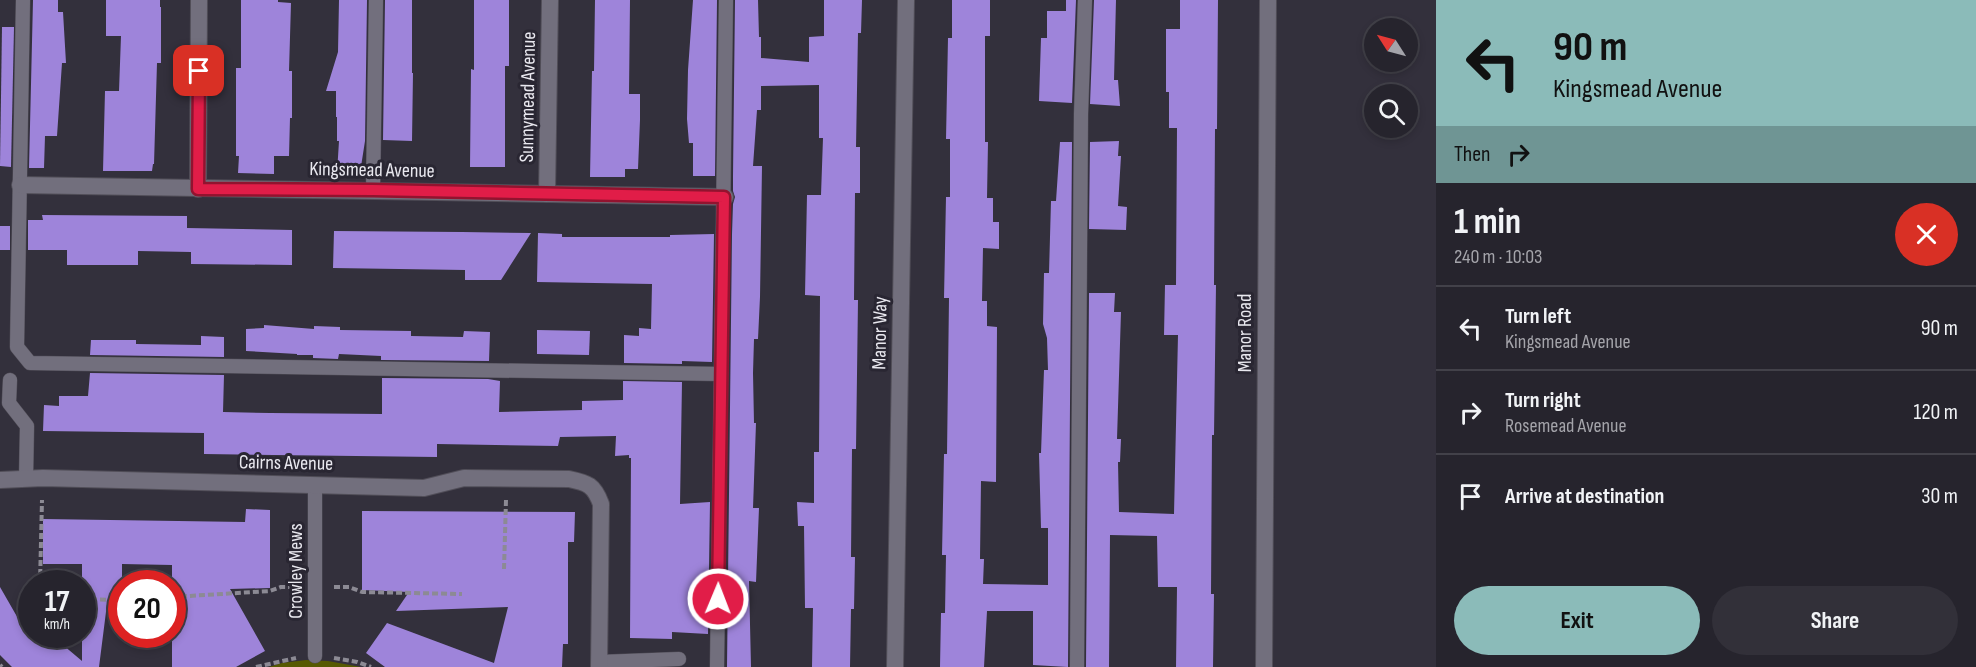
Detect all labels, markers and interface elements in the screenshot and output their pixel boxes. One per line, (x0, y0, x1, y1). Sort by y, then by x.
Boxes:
north arrow (1364, 18, 1418, 72)
map controls (1364, 18, 1418, 138)
text: 90 m (1553, 22, 1627, 73)
icon: left (1454, 24, 1532, 102)
street label: Sunnymead Avenue (515, 31, 541, 163)
pin (173, 45, 224, 96)
icon: arrive (182, 54, 215, 87)
text: Kingsmead Avenue (1553, 73, 1722, 105)
button: search (1364, 84, 1418, 138)
icon: right (1502, 138, 1535, 171)
text: Then (1454, 141, 1490, 168)
street label: Kingsmead Avenue (309, 157, 435, 183)
text: 1 min (1454, 201, 1521, 244)
button: close (1895, 203, 1958, 266)
text: 240 m · 10:03 (1454, 245, 1543, 269)
street label: Manor Road (1233, 294, 1257, 372)
street label: Manor Way (867, 296, 893, 370)
text: Turn left (1505, 303, 1571, 330)
icon: left (1454, 312, 1487, 345)
text: 90 m (1921, 315, 1958, 342)
text: Kingsmead Avenue (1505, 330, 1631, 354)
text: Turn right (1505, 387, 1581, 414)
icon: right (1454, 396, 1487, 429)
text: 120 m (1914, 399, 1958, 426)
text: Rosemead Avenue (1505, 414, 1627, 438)
street label: Cairns Avenue (239, 450, 333, 476)
icon: arrive (1454, 480, 1487, 513)
text: Arrive at destination (1505, 483, 1664, 510)
text: 30 m (1921, 483, 1958, 510)
street label: Crowley Mews (284, 523, 308, 619)
position arrow (686, 567, 750, 631)
speed limit sign: 20 (108, 570, 186, 648)
text: 17 (45, 584, 69, 620)
button: Exit (1454, 586, 1700, 655)
button: Share (1712, 586, 1958, 655)
text: km/h (44, 615, 70, 634)

